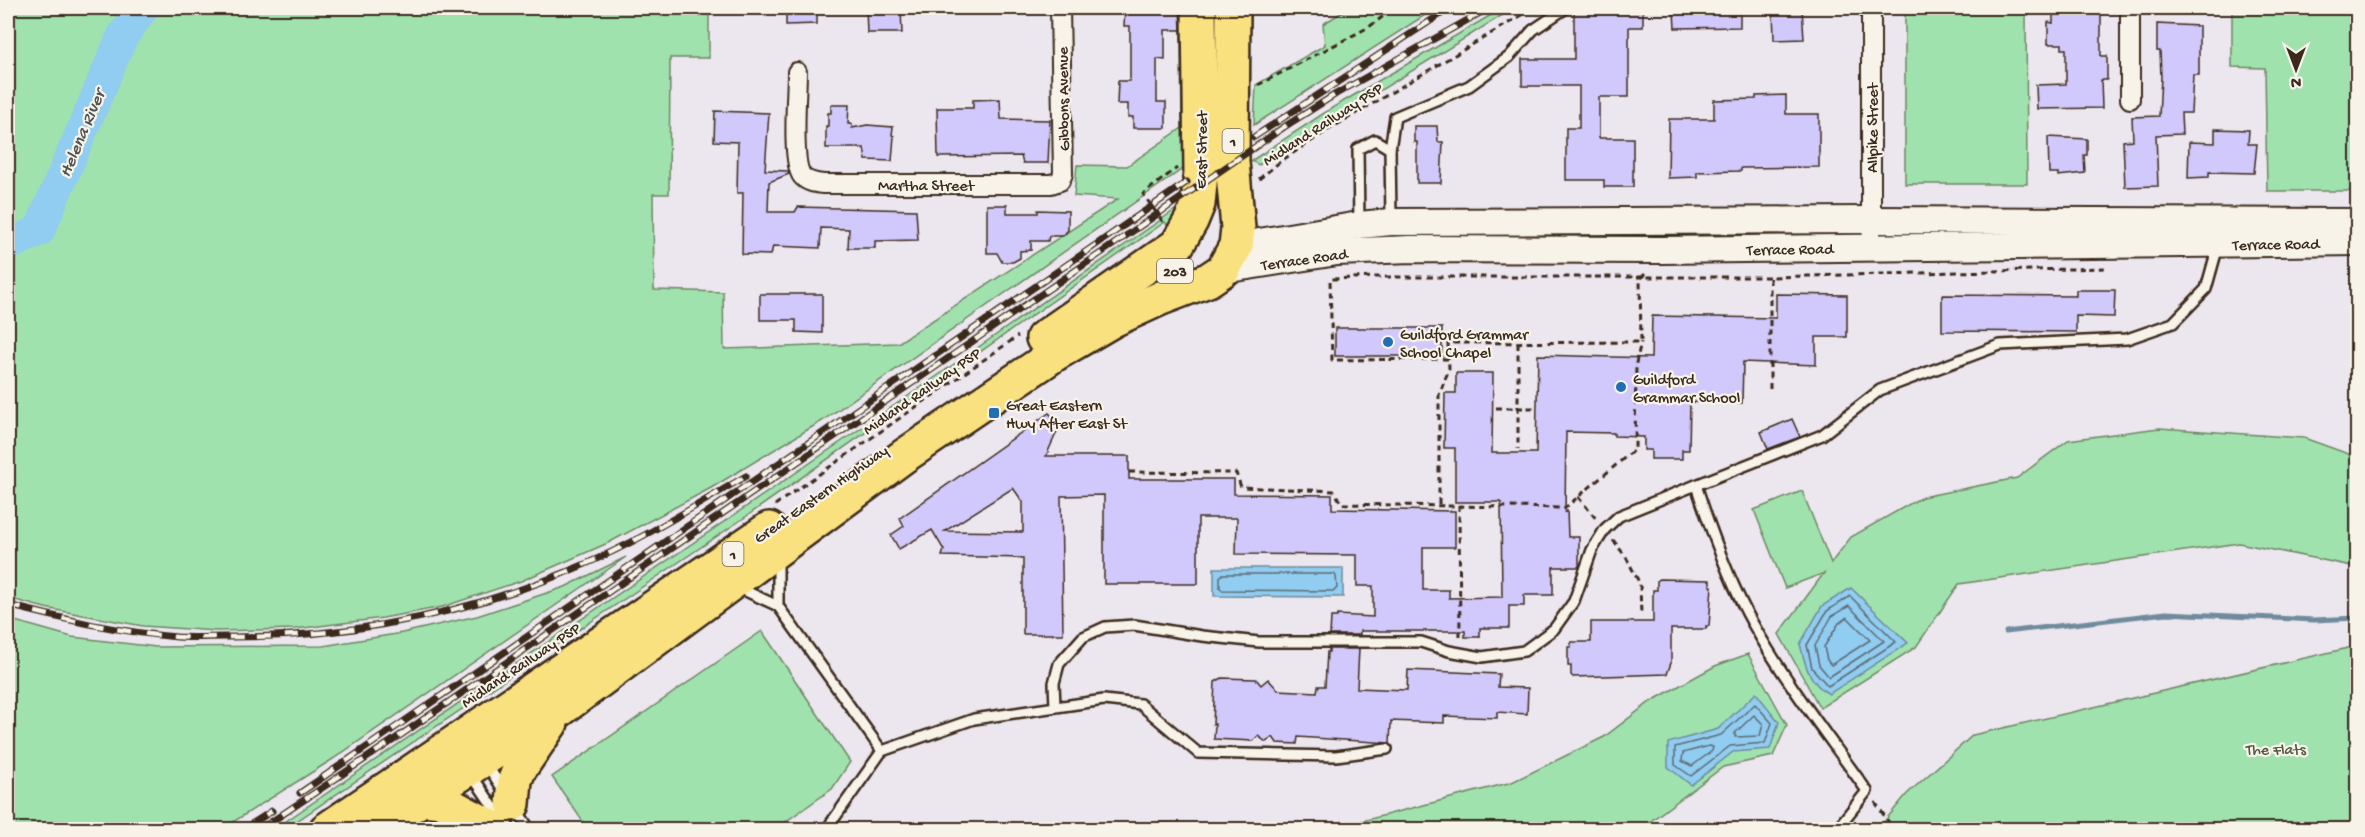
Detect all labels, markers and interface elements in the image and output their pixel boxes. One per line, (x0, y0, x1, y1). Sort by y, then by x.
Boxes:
north arrow (2266, 39, 2326, 99)
street label: Gibbons Avenue (1055, 46, 1076, 151)
text: N (2290, 71, 2301, 90)
street label: Midland Railway PSP (1260, 80, 1388, 172)
street label: Allpike Street (1865, 82, 1884, 173)
water label: Helena River (56, 84, 112, 181)
street label: East Street (1193, 110, 1214, 189)
road number: 1 (1222, 129, 1244, 153)
street label: Martha Street (878, 178, 976, 197)
street label: Terrace Road (2231, 236, 2321, 257)
street label: Terrace Road (1745, 241, 1835, 262)
street label: Terrace Road (1259, 246, 1351, 277)
road number: 203 (1157, 259, 1193, 283)
place label: Guildford Grammar School Chapel (1400, 327, 1529, 364)
marker: Guildford Grammar School Chapel (1381, 335, 1395, 349)
street label: Midland Railway PSP (860, 345, 986, 441)
place label: Guildford Grammar School (1633, 372, 1740, 409)
marker: Guildford Grammar School (1614, 380, 1628, 394)
place label: Great Eastern Hwy After East St (1006, 398, 1128, 435)
marker: Great Eastern Hwy After East St (987, 406, 1001, 420)
street label: Great Eastern Highway (751, 442, 893, 549)
road number: 1 (722, 542, 744, 566)
street label: Midland Railway PSP (459, 620, 585, 714)
park label: The Flats (2245, 742, 2307, 761)

